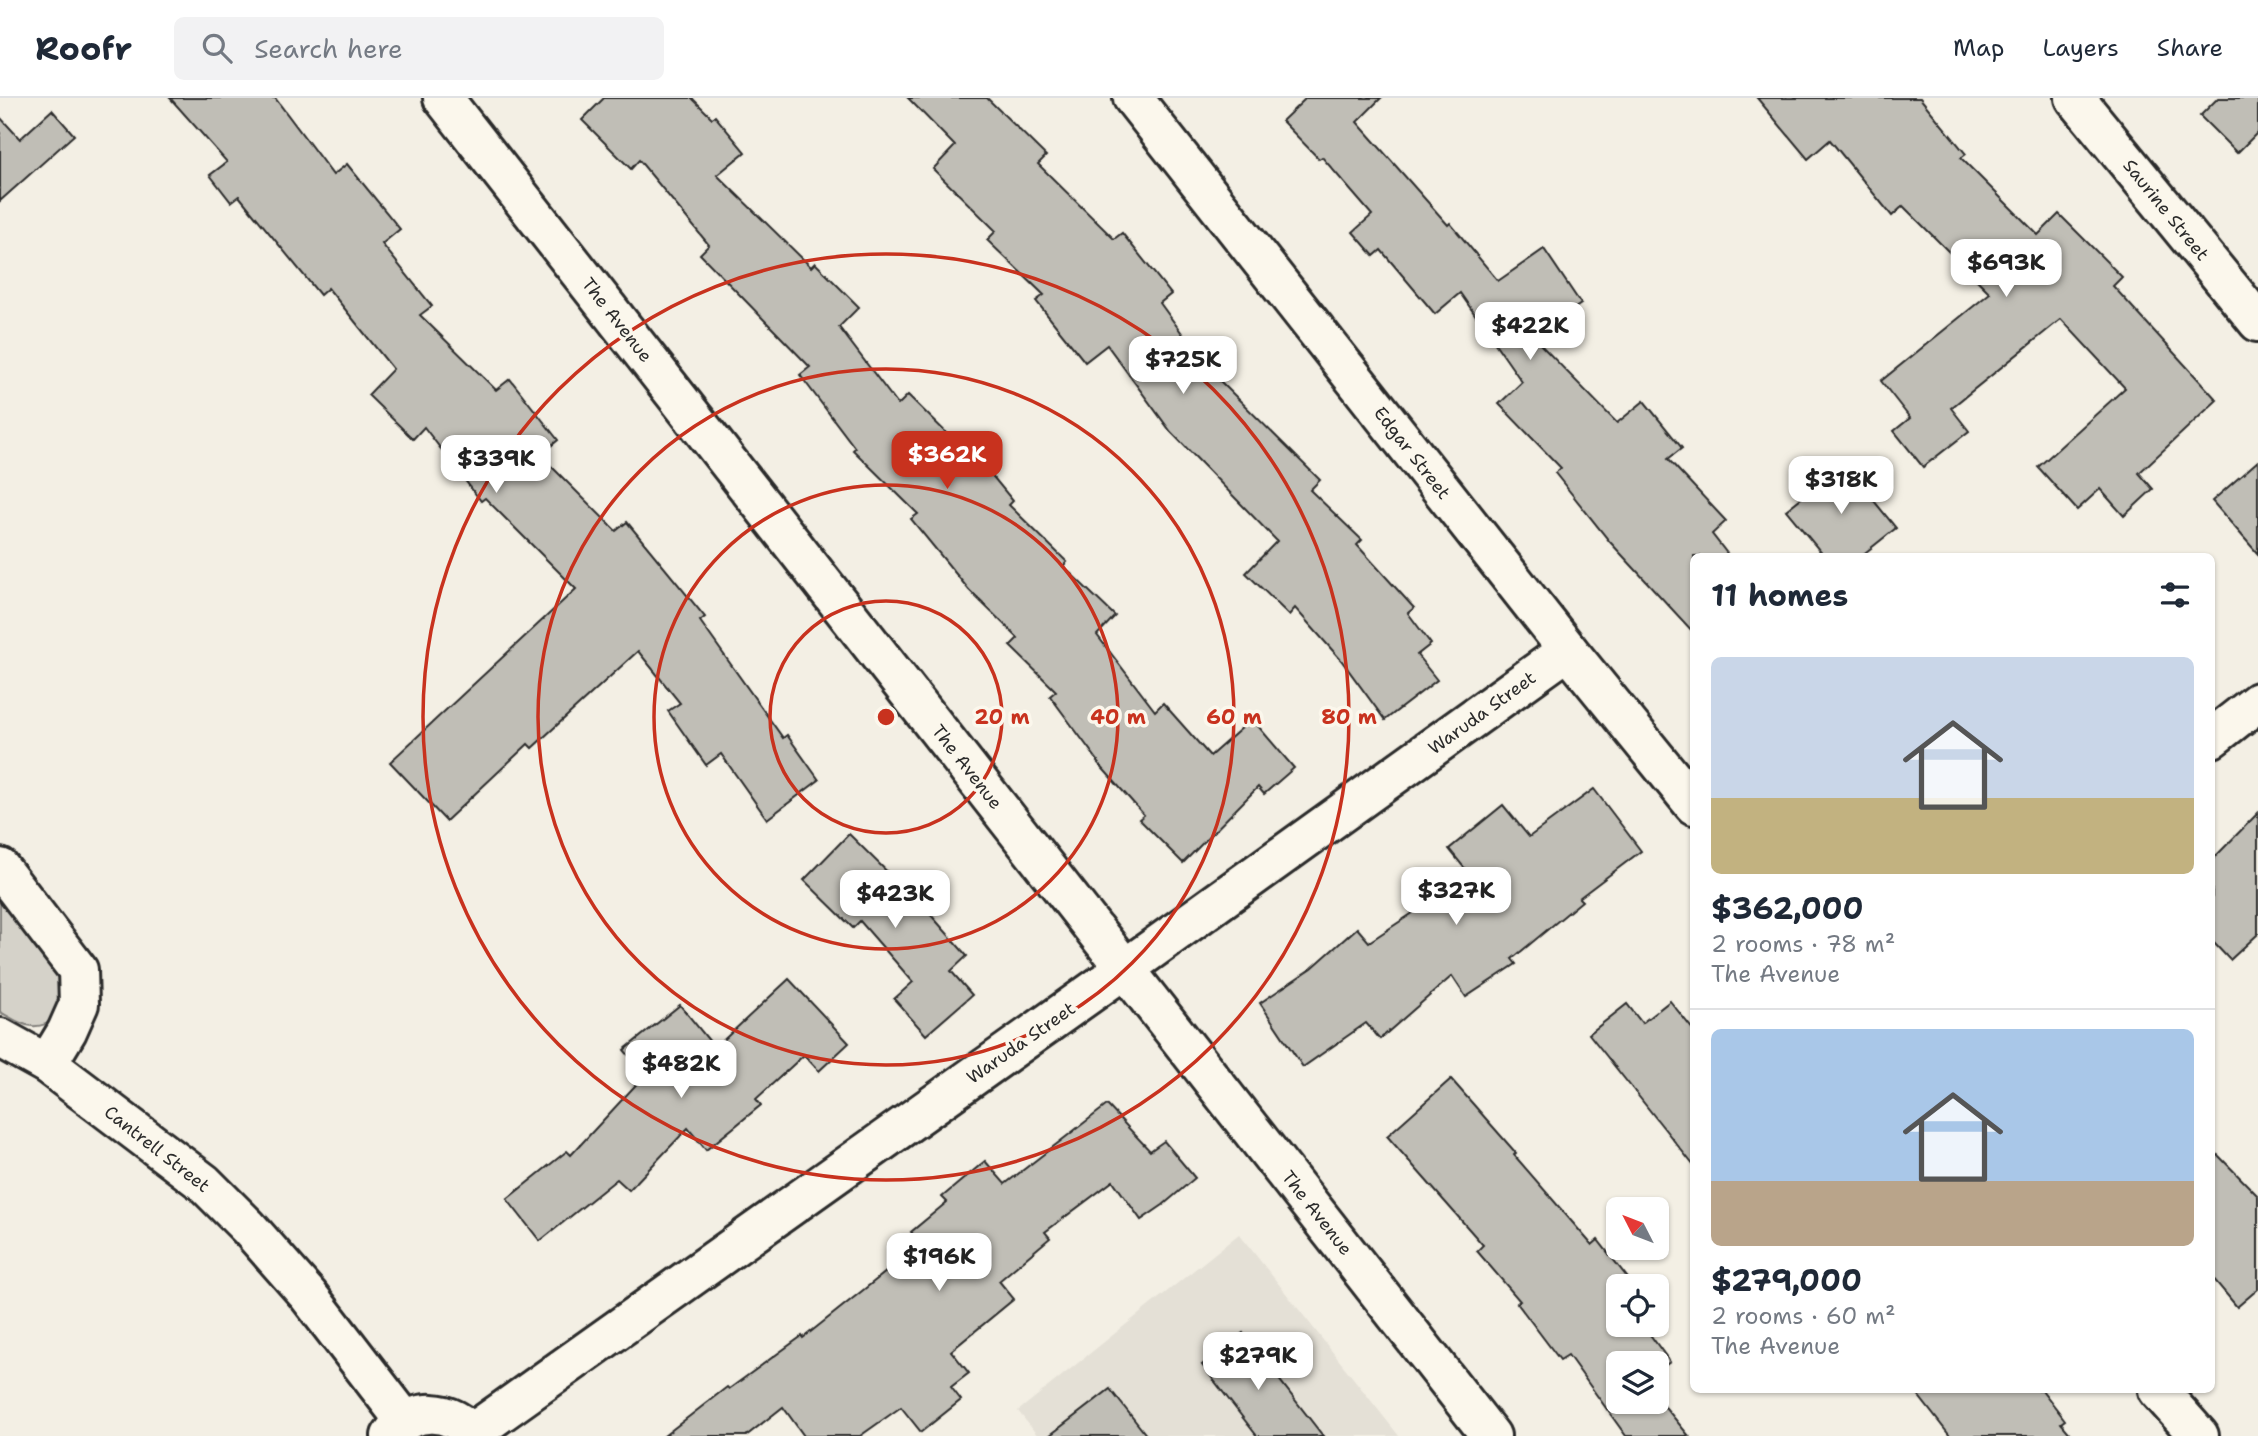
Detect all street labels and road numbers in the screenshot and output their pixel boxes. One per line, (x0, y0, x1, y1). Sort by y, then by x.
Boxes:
street label: Saurine Street (2118, 154, 2214, 266)
street label: The Avenue (576, 273, 658, 367)
street label: Edgar Street (1368, 402, 1456, 504)
street label: Waruda Street (1423, 666, 1541, 760)
street label: The Avenue (926, 720, 1008, 814)
street label: Waruda Street (962, 997, 1080, 1089)
street label: Cantrell Street (99, 1100, 215, 1198)
street label: The Avenue (1276, 1166, 1358, 1260)

